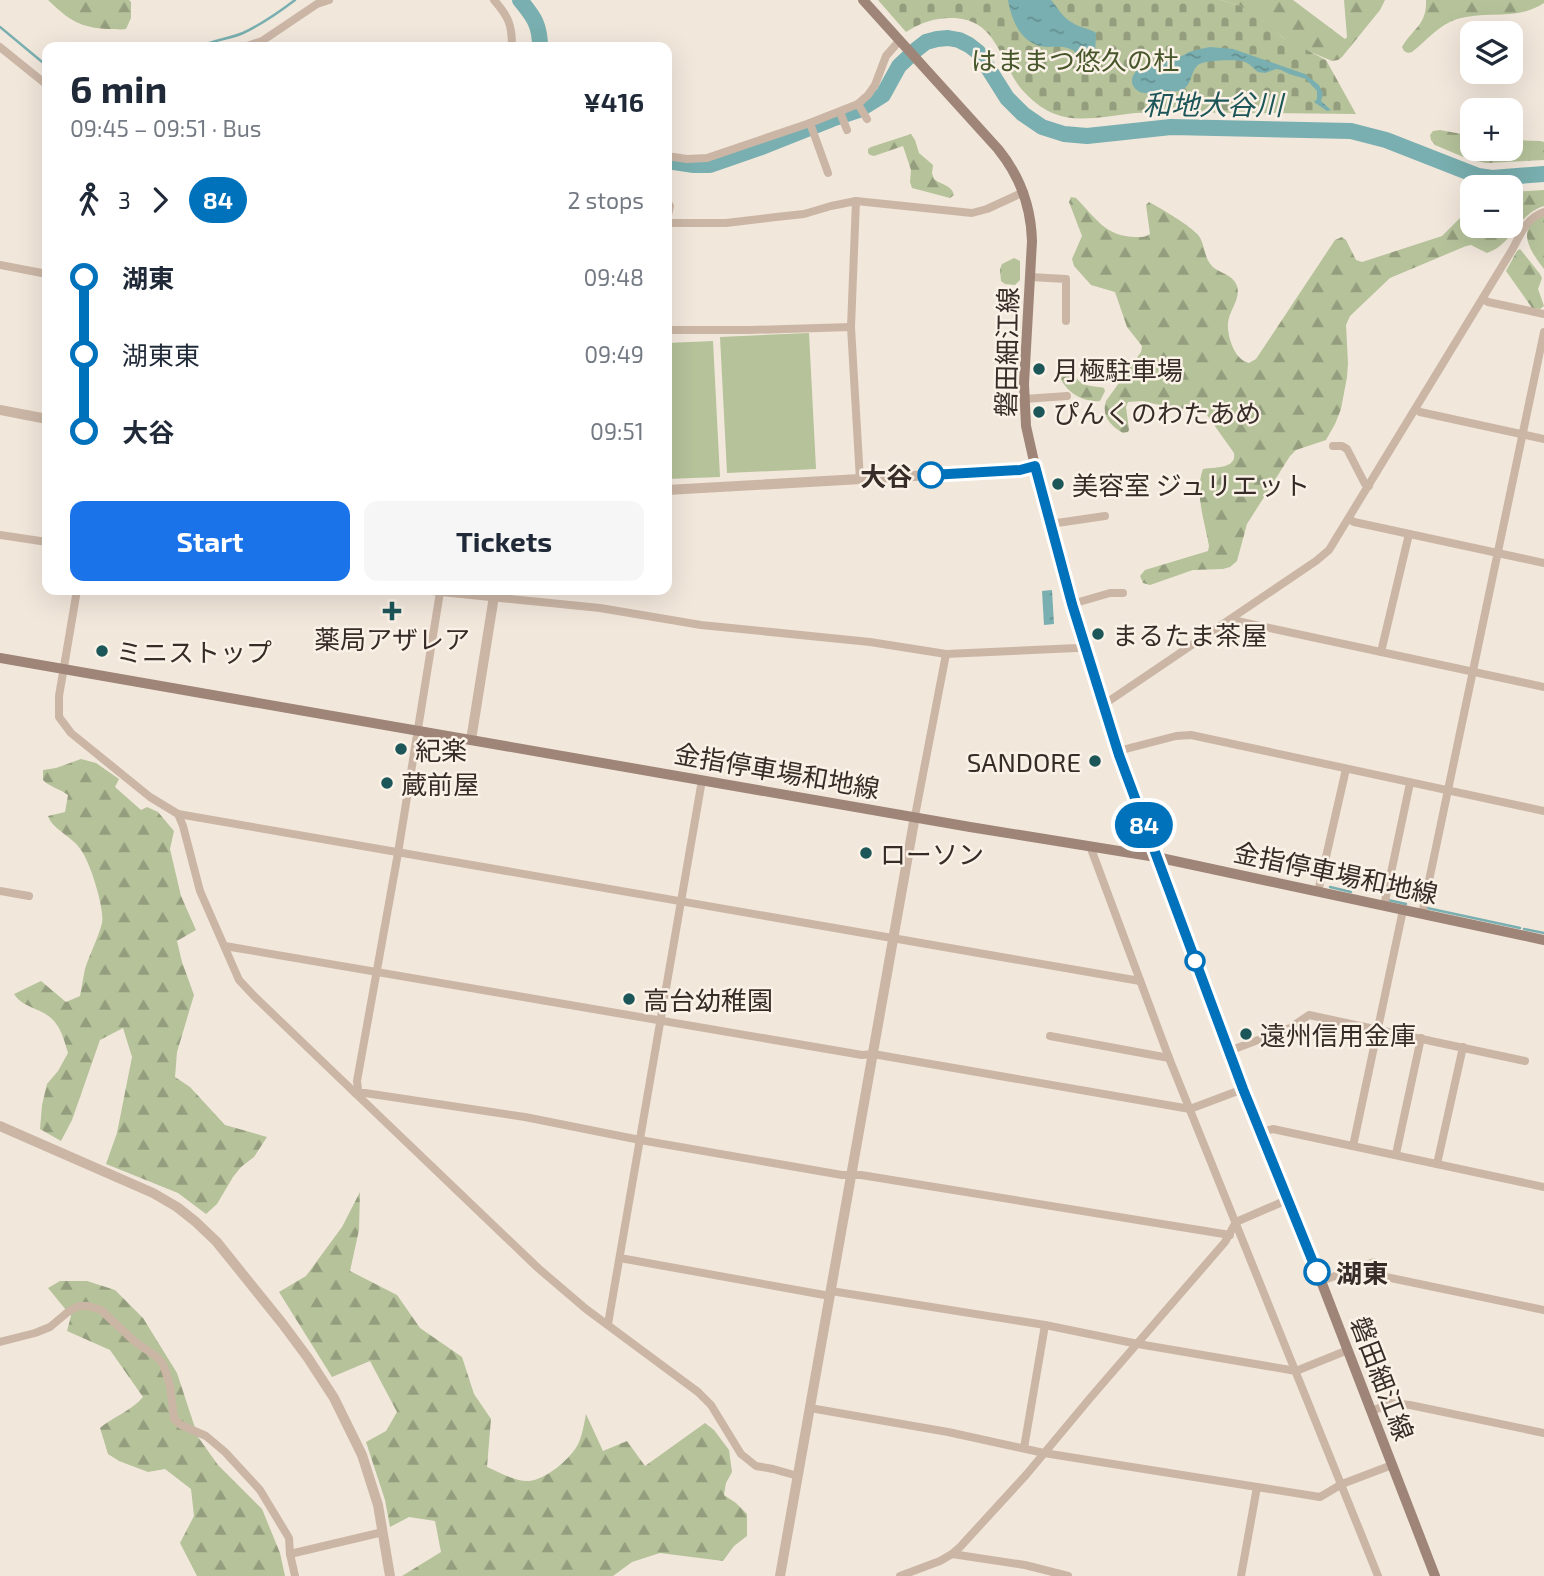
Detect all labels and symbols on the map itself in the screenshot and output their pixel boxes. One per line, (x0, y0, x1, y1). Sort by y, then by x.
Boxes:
park label: はままつ悠久の杜 (971, 44, 1179, 75)
water label: 和地大谷川 (1143, 87, 1286, 121)
street label: 磐田細江線 (989, 287, 1023, 417)
place label: 月極駐車場 (1053, 354, 1183, 385)
marker: 月極駐車場 (1031, 361, 1047, 377)
place label: ぴんくのわたあめ (1053, 397, 1261, 428)
marker: ぴんくのわたあめ (1031, 404, 1047, 420)
place label: 大谷 (860, 460, 912, 491)
marker: 大谷 (918, 462, 944, 488)
place label: 美容室 ジュリエット (1072, 469, 1310, 500)
marker: 美容室 ジュリエット (1050, 476, 1066, 492)
marker: 薬局アザレア (384, 603, 400, 619)
place label: まるたま茶屋 (1112, 619, 1267, 650)
place label: 薬局アザレア (314, 623, 470, 654)
marker: まるたま茶屋 (1090, 626, 1106, 642)
place label: ミニストップ (116, 636, 272, 667)
marker: ミニストップ (94, 643, 110, 659)
place label: 紀楽 (415, 734, 467, 765)
street label: 金指停車場和地線 (672, 737, 882, 803)
marker: 紀楽 (393, 741, 409, 757)
place label: SANDORE (967, 746, 1081, 777)
marker: SANDORE (1087, 753, 1103, 769)
place label: 蔵前屋 (401, 768, 479, 799)
marker: 蔵前屋 (379, 775, 395, 791)
line badge: 84 (1112, 802, 1176, 848)
street label: 金指停車場和地線 (1231, 835, 1441, 909)
place label: ローソン (880, 838, 984, 869)
marker: ローソン (858, 845, 874, 861)
unlabelled marker (1185, 951, 1205, 971)
place label: 高台幼稚園 (643, 984, 773, 1015)
marker: 高台幼稚園 (621, 991, 637, 1007)
place label: 遠州信用金庫 (1260, 1019, 1416, 1050)
marker: 遠州信用金庫 (1238, 1026, 1254, 1042)
place label: 湖東 (1336, 1257, 1388, 1288)
marker: 湖東 (1304, 1259, 1330, 1285)
street label: 磐田細江線 (1345, 1312, 1421, 1444)

